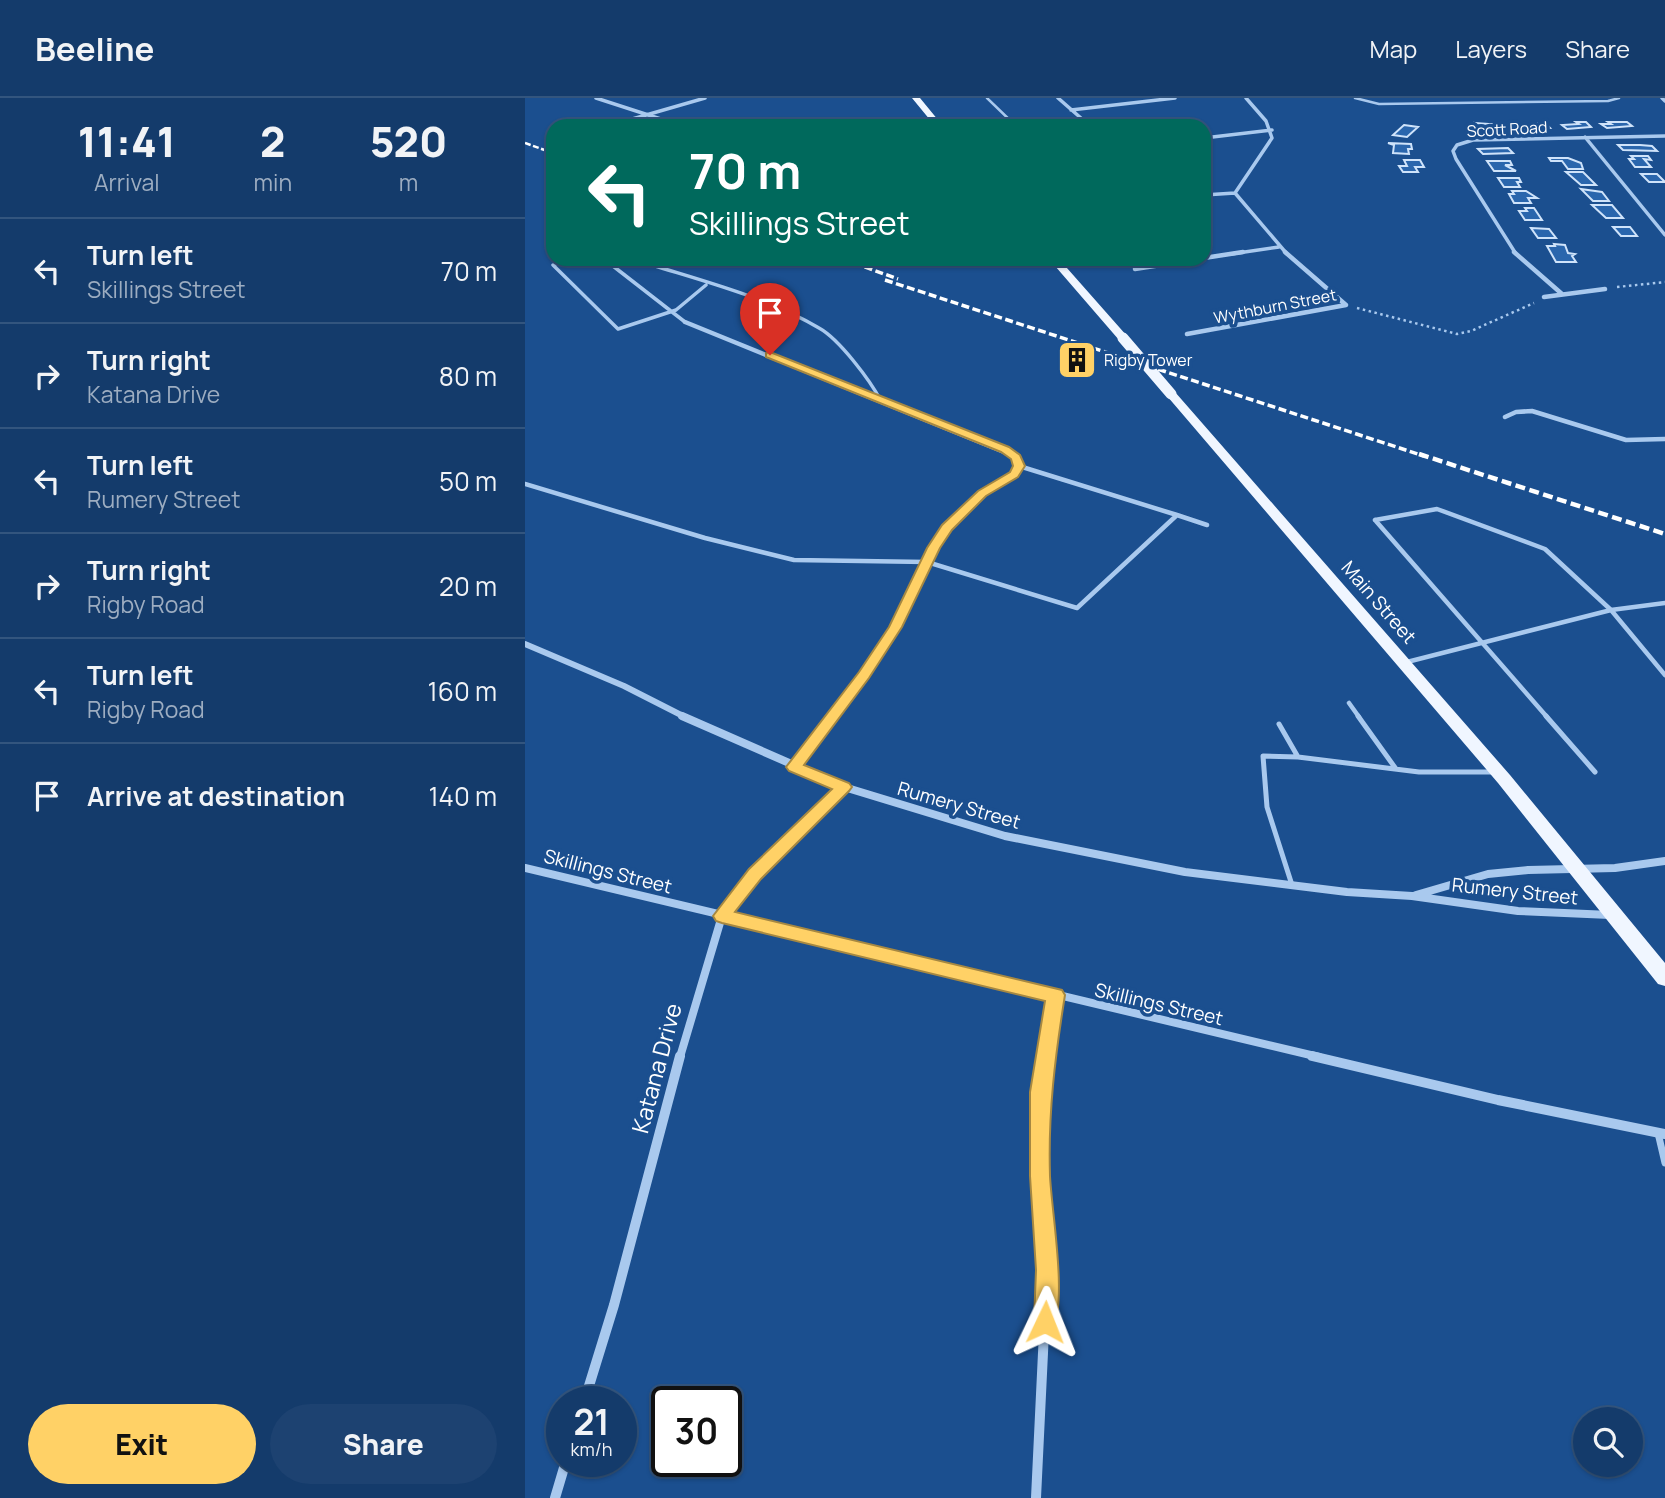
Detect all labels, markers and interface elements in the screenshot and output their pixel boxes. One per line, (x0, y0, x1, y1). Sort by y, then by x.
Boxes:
text: Beeline (35, 26, 154, 71)
text: Map (1370, 32, 1417, 65)
text: Layers (1455, 32, 1527, 65)
text: Share (1565, 32, 1630, 65)
text: 11:41 (78, 112, 176, 170)
text: 2 (260, 112, 285, 170)
text: 520 (370, 112, 447, 170)
street label: Scott Road (1466, 116, 1548, 142)
text: 70 m (689, 137, 801, 204)
icon: left (574, 147, 665, 238)
text: Arrival (94, 166, 160, 198)
text: min (254, 166, 292, 198)
text: m (399, 166, 418, 198)
text: Skillings Street (689, 201, 910, 245)
text: Turn left (87, 237, 194, 273)
icon: left (28, 252, 66, 290)
text: 70 m (441, 253, 497, 289)
text: Skillings Street (87, 273, 246, 305)
pin (740, 283, 800, 355)
street label: Wythburn Street (1212, 283, 1338, 329)
icon: arrive (751, 294, 789, 332)
building icon: Rigby Tower (1056, 339, 1098, 381)
text: Turn right (87, 342, 211, 378)
place label: Rigby Tower (1104, 349, 1193, 371)
icon: right (28, 357, 66, 395)
text: 80 m (439, 358, 497, 394)
text: Katana Drive (87, 378, 220, 410)
text: Turn left (87, 447, 194, 483)
icon: left (28, 462, 66, 500)
text: 50 m (439, 463, 497, 499)
text: Rumery Street (87, 483, 240, 515)
text: Turn right (87, 552, 211, 588)
street label: Main Street (1336, 555, 1422, 649)
icon: right (28, 567, 66, 605)
text: 20 m (439, 568, 497, 604)
text: Rigby Road (87, 588, 205, 620)
text: Turn left (87, 657, 194, 693)
icon: left (28, 672, 66, 710)
text: 160 m (428, 673, 497, 709)
text: Rigby Road (87, 693, 205, 725)
street label: Rumery Street (894, 775, 1024, 835)
icon: arrive (28, 777, 66, 815)
text: Arrive at destination (87, 778, 345, 814)
text: 140 m (428, 778, 497, 814)
street label: Skillings Street (541, 843, 675, 899)
street label: Rumery Street (1451, 871, 1579, 911)
street label: Skillings Street (1092, 977, 1226, 1031)
street label: Katana Drive (623, 1000, 689, 1136)
position arrow (1008, 1285, 1082, 1359)
speed limit sign: 30 (651, 1386, 742, 1477)
text: 21 (573, 1398, 610, 1446)
button: Exit (28, 1404, 256, 1484)
button: Share (270, 1404, 497, 1484)
map controls (1573, 1407, 1643, 1477)
button: search (1573, 1407, 1643, 1477)
text: km/h (571, 1437, 612, 1461)

